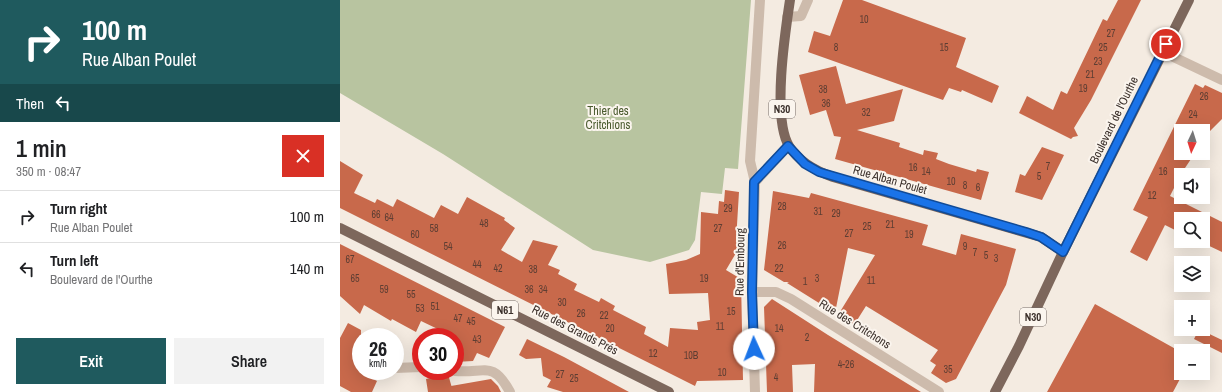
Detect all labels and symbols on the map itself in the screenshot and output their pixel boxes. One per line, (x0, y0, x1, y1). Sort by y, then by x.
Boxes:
house number: 10 (859, 13, 869, 26)
house number: 27 (1106, 27, 1116, 40)
pin (1149, 27, 1183, 61)
house number: 8 (834, 41, 839, 54)
house number: 15 (939, 41, 949, 54)
house number: 25 (1098, 41, 1108, 54)
house number: 23 (1093, 55, 1103, 68)
house number: 21 (1085, 68, 1095, 81)
street label: Boulevard de l'Ourthe (1086, 74, 1142, 166)
house number: 19 (1078, 82, 1088, 95)
house number: 38 (818, 83, 828, 96)
house number: 26 (1199, 90, 1209, 103)
house number: 36 (821, 97, 831, 110)
road number: N30 (769, 100, 795, 118)
park label: Thier des Critchions (586, 103, 630, 133)
house number: 32 (861, 106, 871, 119)
house number: 24 (1188, 108, 1198, 121)
north arrow (1174, 124, 1210, 160)
house number: 7 (1046, 160, 1051, 173)
house number: 16 (908, 161, 918, 174)
street label: Rue Alban Poulet (851, 162, 929, 198)
house number: 14 (921, 165, 931, 178)
house number: 16 (1158, 165, 1168, 178)
house number: 5 (1037, 170, 1042, 183)
house number: 10 (946, 175, 956, 188)
house number: 8 (963, 179, 968, 192)
house number: 6 (976, 181, 981, 194)
house number: 12 (1147, 189, 1157, 202)
house number: 28 (777, 200, 787, 213)
house number: 29 (723, 202, 733, 215)
house number: 31 (813, 205, 823, 218)
house number: 29 (831, 207, 841, 220)
house number: 66 (371, 208, 381, 221)
house number: 64 (384, 211, 394, 224)
house number: 48 (479, 217, 489, 230)
house number: 21 (885, 218, 895, 231)
house number: 25 (862, 220, 872, 233)
house number: 58 (429, 222, 439, 235)
house number: 27 (713, 222, 723, 235)
street label: Rue d'Embourg (731, 227, 749, 296)
house number: 27 (844, 227, 854, 240)
house number: 60 (410, 228, 420, 241)
house number: 19 (904, 228, 914, 241)
house number: 26 (777, 239, 787, 252)
house number: 54 (443, 240, 453, 253)
house number: 9 (963, 240, 968, 253)
house number: 7 (973, 246, 978, 259)
house number: 5 (984, 249, 989, 262)
house number: 3 (994, 252, 999, 265)
house number: 67 (345, 253, 355, 266)
house number: 44 (472, 258, 482, 271)
house number: 42 (493, 262, 503, 275)
house number: 22 (774, 262, 784, 275)
house number: 38 (528, 263, 538, 276)
house number: 65 (350, 272, 360, 285)
house number: 19 (699, 272, 709, 285)
house number: 3 (815, 272, 820, 285)
house number: 11 (867, 274, 876, 287)
house number: 1 (803, 275, 808, 288)
house number: 59 (379, 283, 389, 296)
house number: 36 (524, 283, 534, 296)
house number: 34 (538, 283, 548, 296)
house number: 55 (406, 288, 416, 301)
house number: 30 (557, 296, 567, 309)
street label: Rue des Critchons (816, 296, 894, 352)
house number: 51 (430, 300, 440, 313)
road number: N61 (492, 301, 518, 319)
street label: Rue des Grands Prés (529, 301, 621, 359)
house number: 53 (415, 302, 425, 315)
house number: 15 (726, 305, 736, 318)
house number: 26 (576, 307, 586, 320)
road number: N30 (1020, 308, 1046, 326)
house number: 22 (599, 309, 609, 322)
house number: 47 (453, 312, 463, 325)
house number: 45 (466, 315, 476, 328)
house number: 11 (716, 320, 725, 333)
house number: 20 (605, 322, 615, 335)
house number: 14 (774, 322, 784, 335)
speed limit sign: 30 (412, 328, 464, 380)
position arrow (733, 328, 775, 370)
house number: 2 (805, 331, 810, 344)
house number: 43 (472, 333, 482, 346)
house number: 12 (648, 347, 658, 360)
house number: 10B (684, 349, 699, 362)
house number: 4-26 (838, 358, 855, 371)
house number: 35 (943, 363, 953, 376)
house number: 10 (717, 366, 727, 379)
house number: 27 (555, 368, 565, 381)
house number: 4 (774, 371, 779, 384)
house number: 25 (569, 372, 579, 385)

